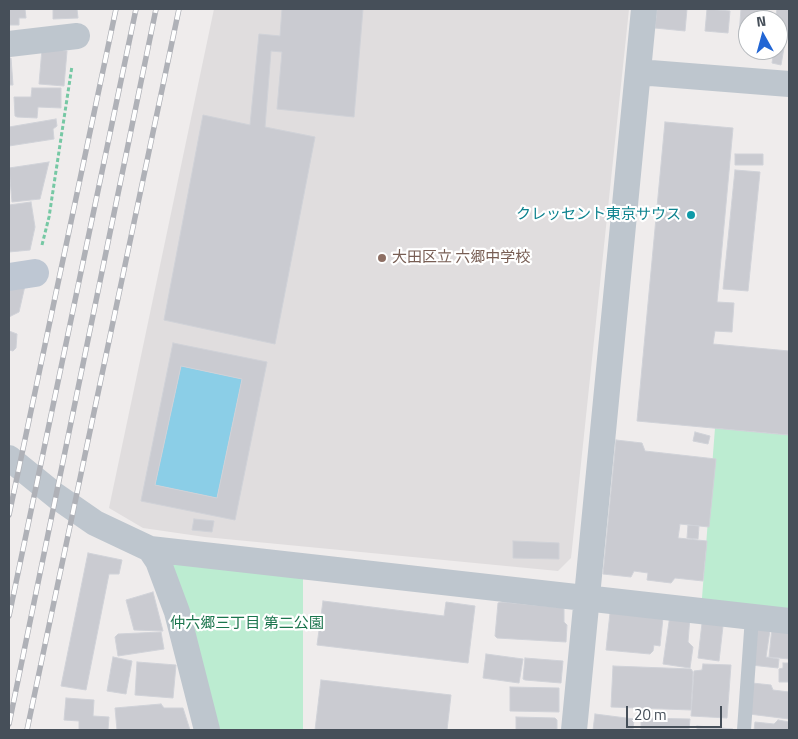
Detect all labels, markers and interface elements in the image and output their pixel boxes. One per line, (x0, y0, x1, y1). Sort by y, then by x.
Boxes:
north arrow (738, 10, 788, 60)
text: N (755, 10, 767, 32)
place label: クレッセント東京サウス (516, 206, 681, 224)
marker: クレッセント東京サウス (685, 209, 697, 221)
place label: 大田区立 六郷中学校 (392, 249, 530, 267)
marker: 大田区立 六郷中学校 (376, 252, 388, 264)
park label: 仲六郷三丁目 第二公園 (170, 615, 324, 633)
scale bar (628, 696, 724, 728)
text: 20 m (634, 703, 667, 726)

